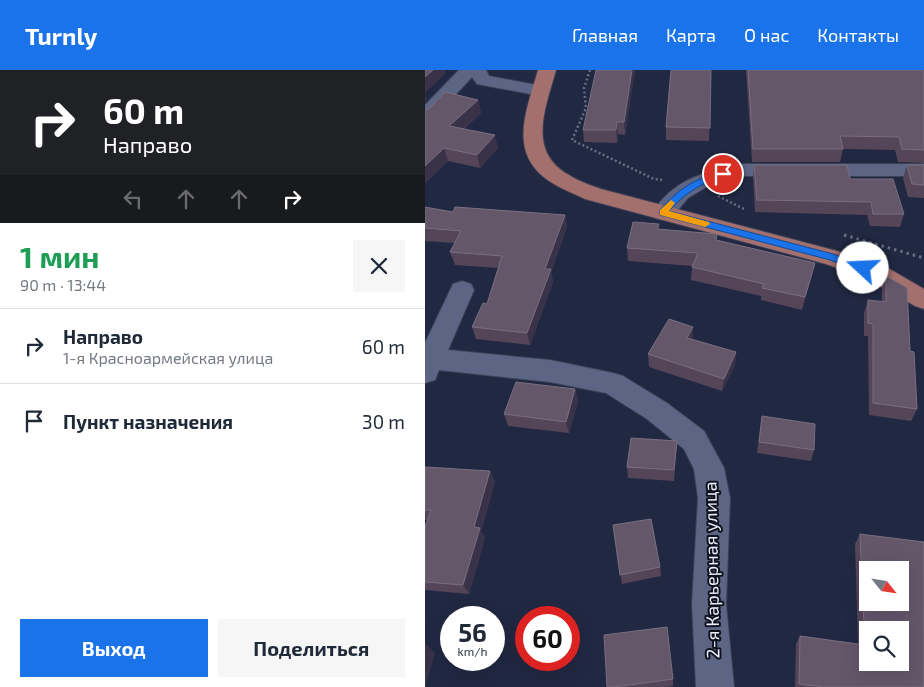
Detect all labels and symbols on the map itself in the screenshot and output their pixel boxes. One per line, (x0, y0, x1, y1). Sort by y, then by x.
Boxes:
pin (702, 153, 744, 195)
position arrow (836, 241, 888, 293)
street label: 2-я Карьерная улица (698, 481, 724, 659)
north arrow (859, 561, 909, 611)
speed limit sign: 60 (515, 606, 580, 671)

